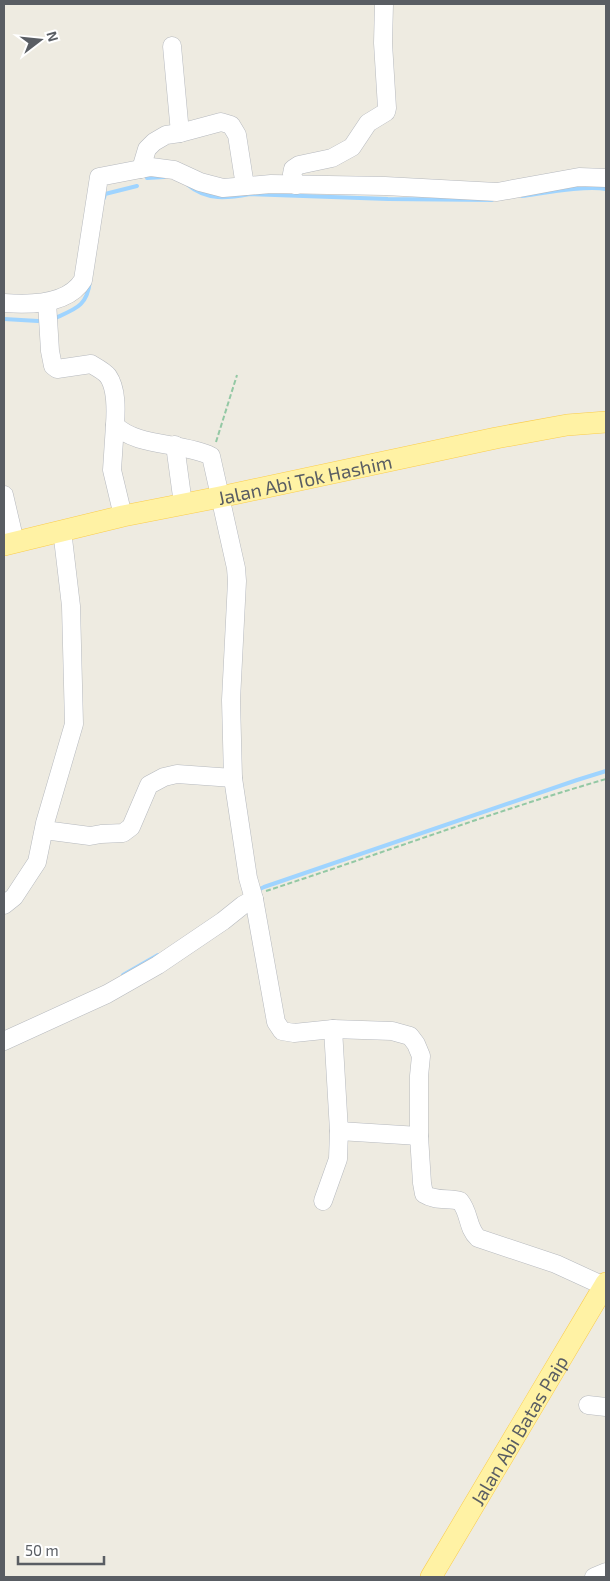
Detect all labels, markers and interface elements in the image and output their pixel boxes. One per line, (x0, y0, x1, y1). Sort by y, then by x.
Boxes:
north arrow (15, 15, 65, 65)
text: N (43, 29, 63, 43)
street label: Jalan Abi Tok Hashim (215, 449, 394, 509)
street label: Jalan Abi Batas Paip (465, 1351, 572, 1509)
scale bar (18, 1534, 104, 1566)
text: 50 m (25, 1541, 59, 1559)

